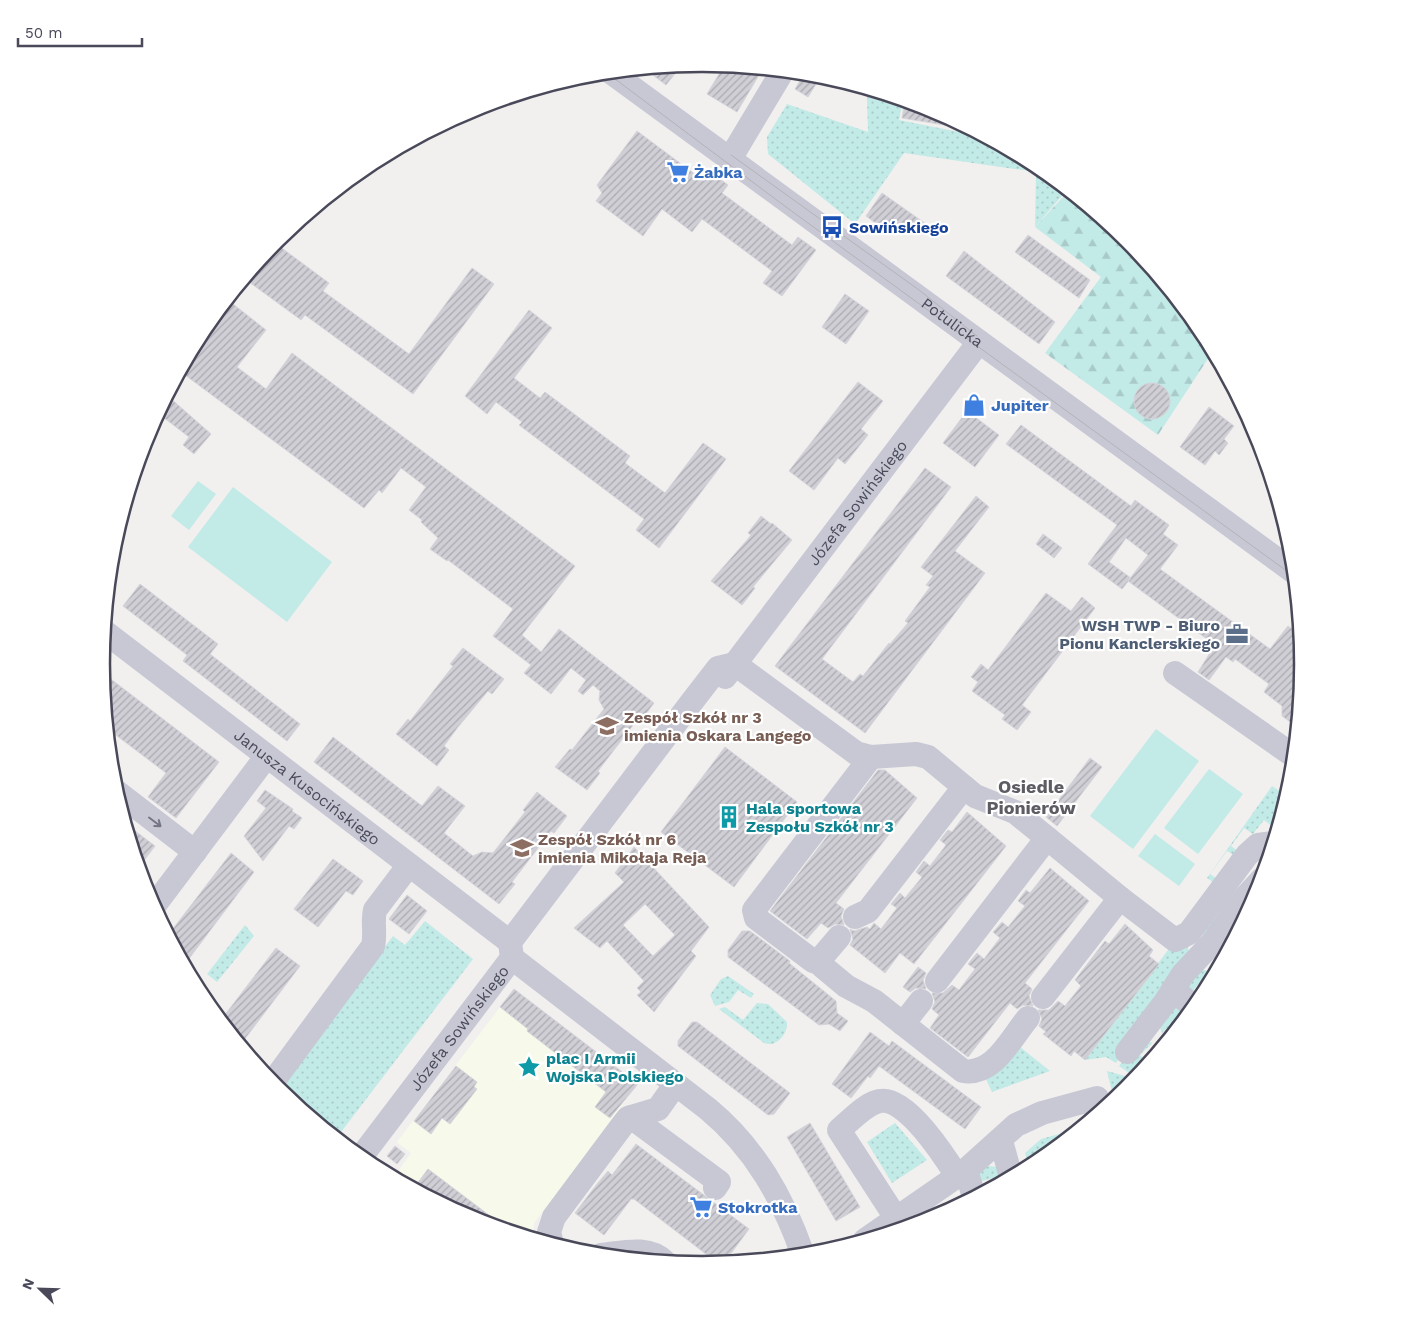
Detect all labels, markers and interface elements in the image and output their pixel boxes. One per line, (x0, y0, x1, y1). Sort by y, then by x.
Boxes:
scale bar (18, 15, 141, 47)
text: 50 m (25, 24, 62, 42)
supermarket icon: Żabka (665, 159, 691, 185)
place label: Żabka (694, 163, 743, 182)
bus stop icon: Sowińskiego (819, 214, 845, 240)
place label: Sowińskiego (849, 218, 949, 237)
street label: Potulicka (918, 293, 987, 351)
shop icon: Jupiter (961, 392, 987, 418)
place label: Jupiter (991, 396, 1049, 415)
street label: Józefa Sowińskiego (804, 436, 911, 569)
place label: WSH TWP - Biuro Pionu Kanclerskiego (1059, 616, 1220, 653)
office icon: WSH TWP - Biuro Pionu Kanclerskiego (1224, 621, 1250, 647)
place label: Zespół Szkół nr 3 imienia Oskara Langego (624, 708, 812, 745)
school or university icon: Zespół Szkół nr 3 imienia Oskara Langego (594, 713, 620, 739)
street label: Janusza Kusocińskiego (231, 725, 384, 849)
district label: Osiedle Pionierów (986, 776, 1076, 818)
place label: Hala sportowa Zespołu Szkół nr 3 (746, 799, 894, 836)
building icon: Hala sportowa Zespołu Szkół nr 3 (716, 804, 742, 830)
one-way arrow (148, 816, 161, 827)
place label: Zespół Szkół nr 6 imienia Mikołaja Reja (538, 830, 707, 867)
school or university icon: Zespół Szkół nr 6 imienia Mikołaja Reja (509, 835, 535, 861)
street label: Józefa Sowińskiego (405, 962, 513, 1094)
place label: plac I Armii Wojska Polskiego (546, 1049, 684, 1086)
place icon: plac I Armii Wojska Polskiego (516, 1054, 542, 1080)
supermarket icon: Stokrotka (688, 1194, 714, 1220)
place label: Stokrotka (718, 1198, 798, 1217)
north arrow (15, 1264, 65, 1314)
text: N (19, 1276, 37, 1292)

